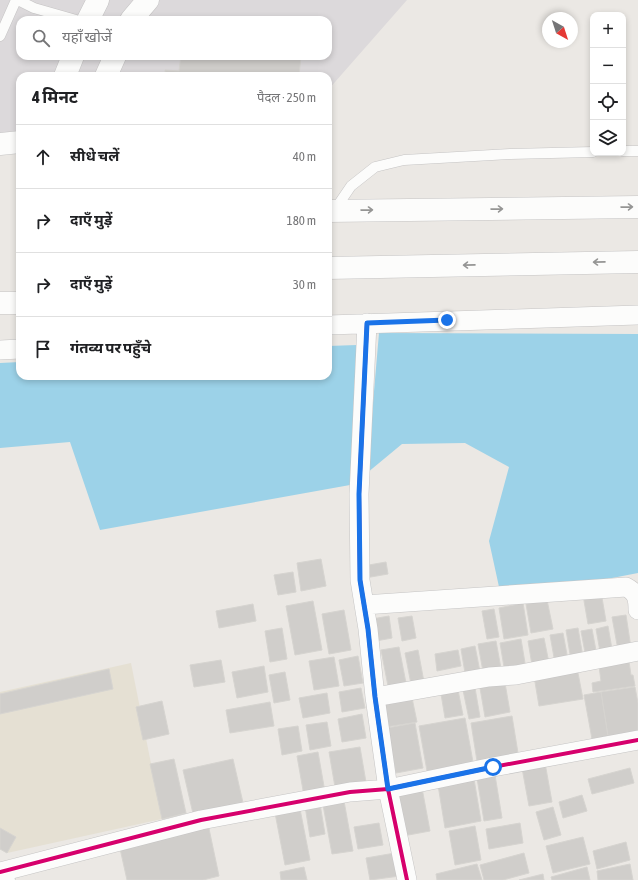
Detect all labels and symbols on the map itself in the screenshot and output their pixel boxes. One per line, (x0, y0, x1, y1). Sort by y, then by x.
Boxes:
north arrow (542, 12, 578, 48)
one-way arrow (620, 203, 633, 211)
one-way arrow (490, 205, 503, 213)
one-way arrow (360, 207, 373, 214)
one-way arrow (593, 259, 606, 266)
one-way arrow (463, 261, 476, 269)
route end (438, 311, 456, 329)
route start (484, 758, 502, 776)

